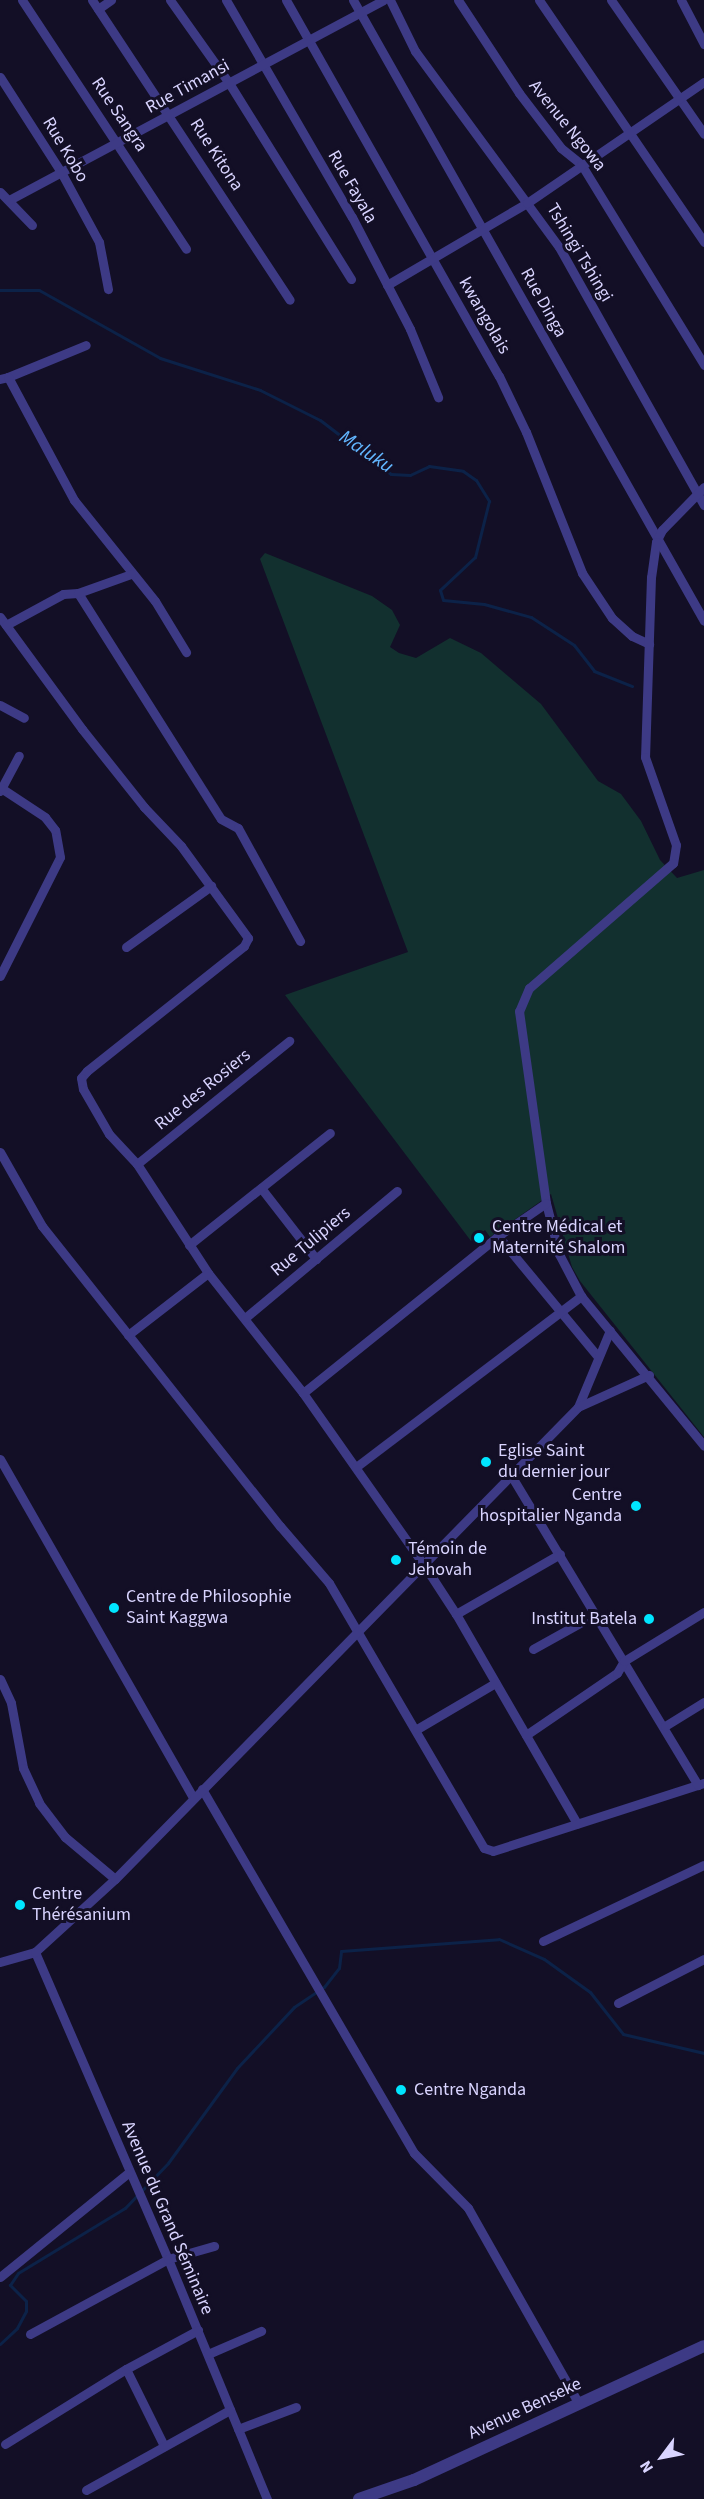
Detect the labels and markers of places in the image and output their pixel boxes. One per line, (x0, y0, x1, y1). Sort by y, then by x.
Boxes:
place label: Centre Médical et Maternité Shalom (492, 1217, 625, 1260)
marker: Centre Médical et Maternité Shalom (470, 1229, 488, 1247)
place label: Eglise Saint du dernier jour (498, 1441, 610, 1484)
marker: Eglise Saint du dernier jour (479, 1455, 493, 1469)
place label: Centre hospitalier Nganda (480, 1485, 622, 1528)
marker: Centre hospitalier Nganda (627, 1497, 645, 1515)
place label: Témoin de Jehovah (408, 1539, 487, 1582)
marker: Témoin de Jehovah (389, 1553, 403, 1567)
place label: Centre de Philosophie Saint Kaggwa (126, 1587, 291, 1630)
marker: Centre de Philosophie Saint Kaggwa (107, 1601, 121, 1615)
place label: Institut Batela (531, 1608, 637, 1630)
marker: Institut Batela (642, 1612, 656, 1626)
place label: Centre Thérésanium (32, 1884, 131, 1926)
marker: Centre Thérésanium (13, 1898, 27, 1912)
place label: Centre Nganda (414, 2079, 526, 2101)
marker: Centre Nganda (392, 2081, 410, 2099)

